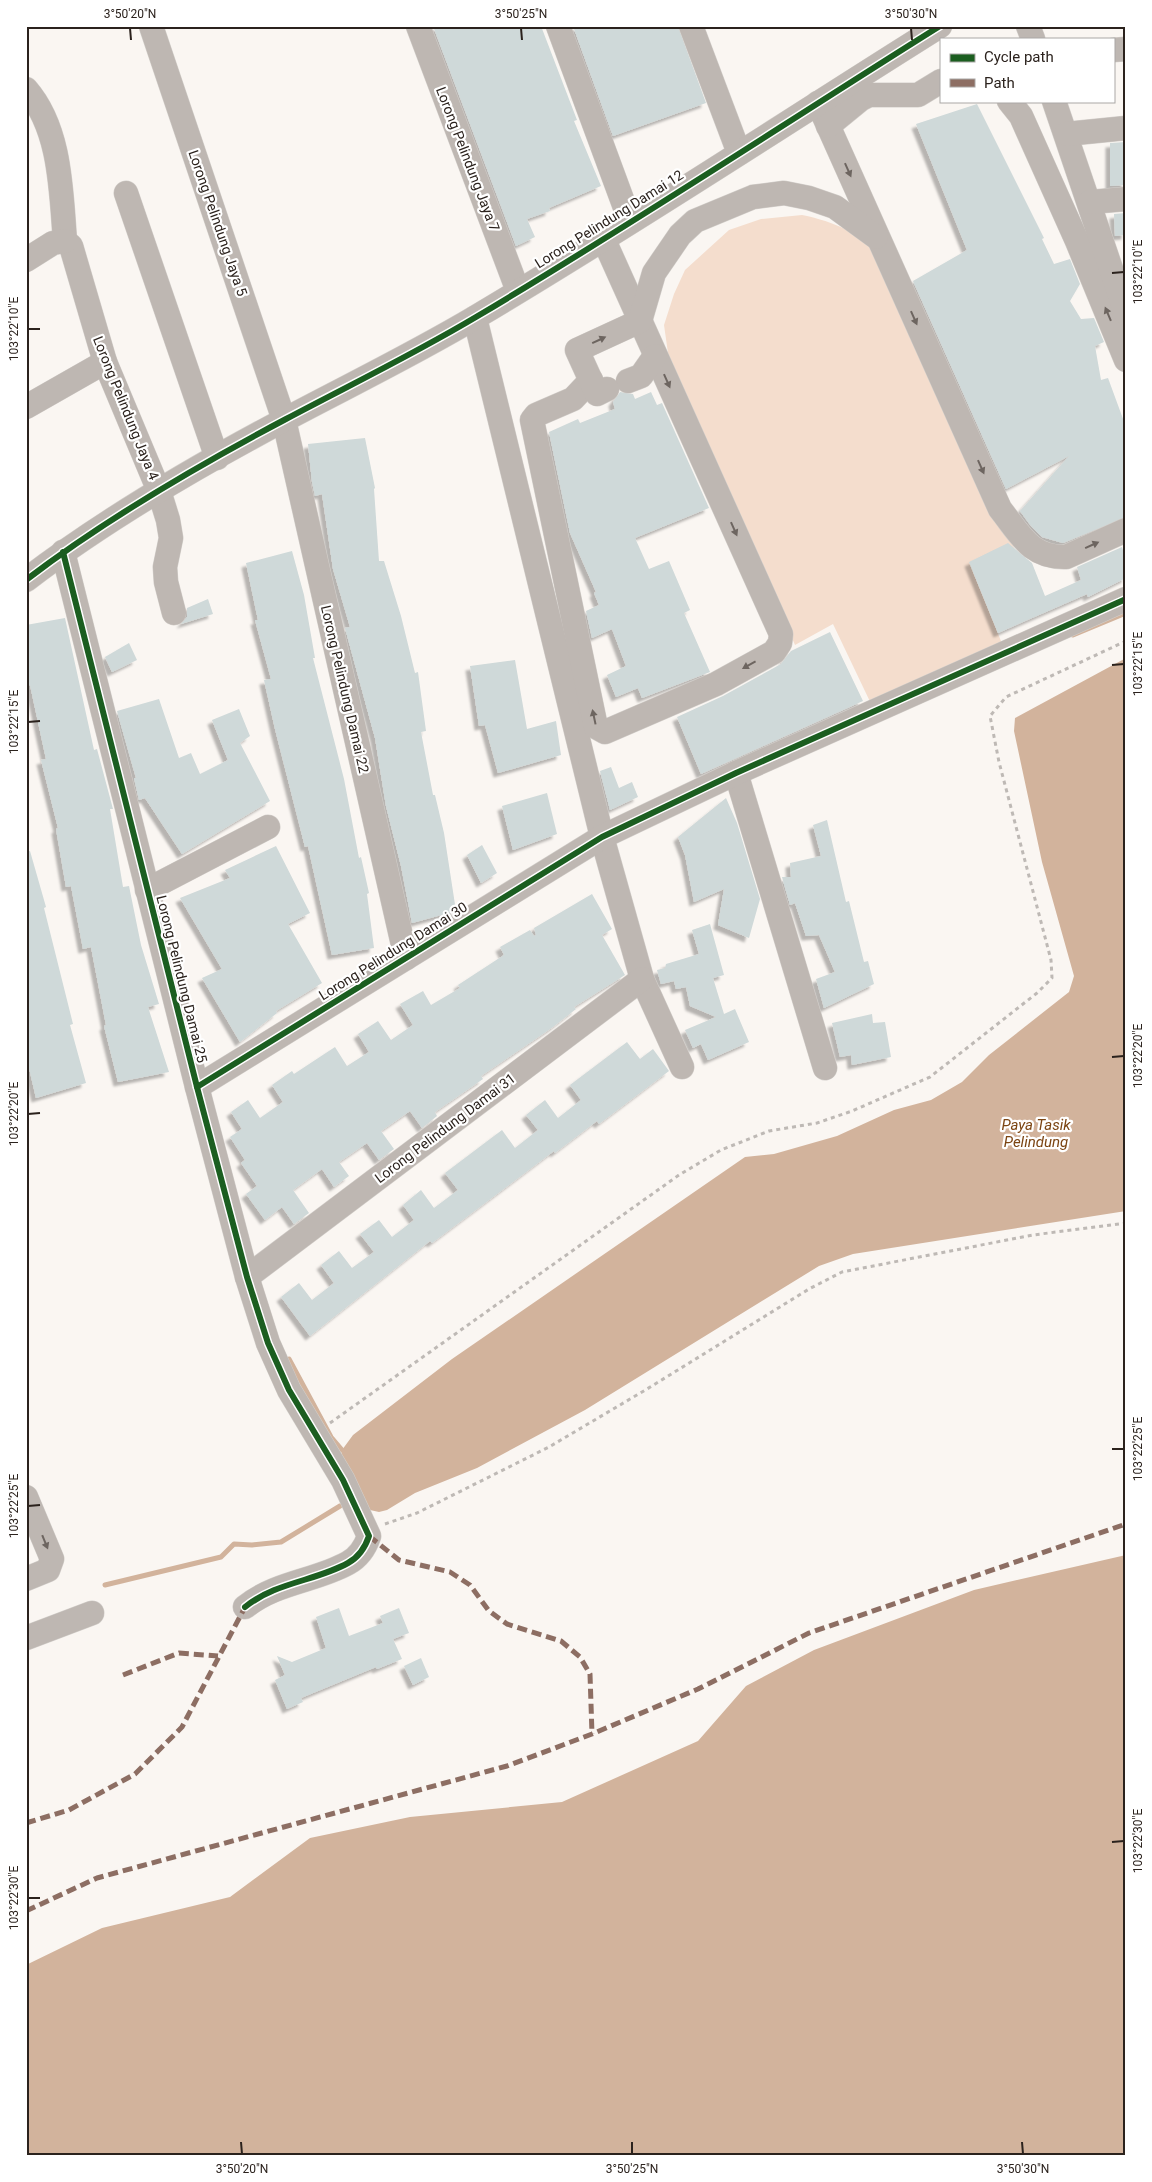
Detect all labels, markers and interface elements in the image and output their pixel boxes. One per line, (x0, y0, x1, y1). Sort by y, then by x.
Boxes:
text: 3°50'20"N (104, 7, 156, 21)
text: 3°50'25"N (495, 7, 547, 21)
text: 3°50'30"N (885, 7, 937, 21)
legend (940, 38, 1114, 102)
text: Cycle path (984, 48, 1054, 66)
text: Path (984, 74, 1015, 92)
street label: Lorong Pelindung Jaya 7 (433, 85, 503, 234)
street label: Lorong Pelindung Jaya 5 (185, 148, 251, 298)
one-way arrow (844, 163, 852, 177)
street label: Lorong Pelindung Damai 12 (532, 167, 686, 271)
text: 103°22'10"E (1131, 240, 1145, 304)
text: 103°22'10"E (7, 297, 21, 361)
one-way arrow (1104, 307, 1111, 322)
one-way arrow (911, 311, 919, 325)
street label: Lorong Pelindung Jaya 4 (90, 334, 162, 482)
one-way arrow (592, 336, 606, 344)
one-way arrow (663, 374, 671, 388)
one-way arrow (977, 460, 985, 474)
one-way arrow (730, 522, 738, 536)
one-way arrow (1085, 541, 1099, 549)
street label: Lorong Pelindung Damai 22 (318, 603, 372, 775)
text: 103°22'15"E (1131, 632, 1145, 696)
one-way arrow (742, 661, 757, 669)
text: 103°22'15"E (7, 690, 21, 754)
one-way arrow (590, 709, 598, 724)
street label: Lorong Pelindung Damai 25 (153, 894, 211, 1064)
street label: Lorong Pelindung Damai 30 (316, 899, 470, 1003)
text: 103°22'20"E (1131, 1024, 1145, 1088)
street label: Lorong Pelindung Damai 31 (372, 1070, 518, 1186)
text: 103°22'20"E (7, 1082, 21, 1146)
water label: Paya Tasik Pelindung (1001, 1116, 1071, 1151)
text: 103°22'25"E (1131, 1417, 1145, 1481)
text: 103°22'25"E (7, 1474, 21, 1538)
one-way arrow (41, 1535, 49, 1549)
text: 103°22'30"E (1131, 1809, 1145, 1873)
text: 103°22'30"E (7, 1866, 21, 1930)
text: 3°50'20"N (216, 2162, 268, 2176)
text: 3°50'25"N (606, 2162, 658, 2176)
text: 3°50'30"N (997, 2162, 1049, 2176)

